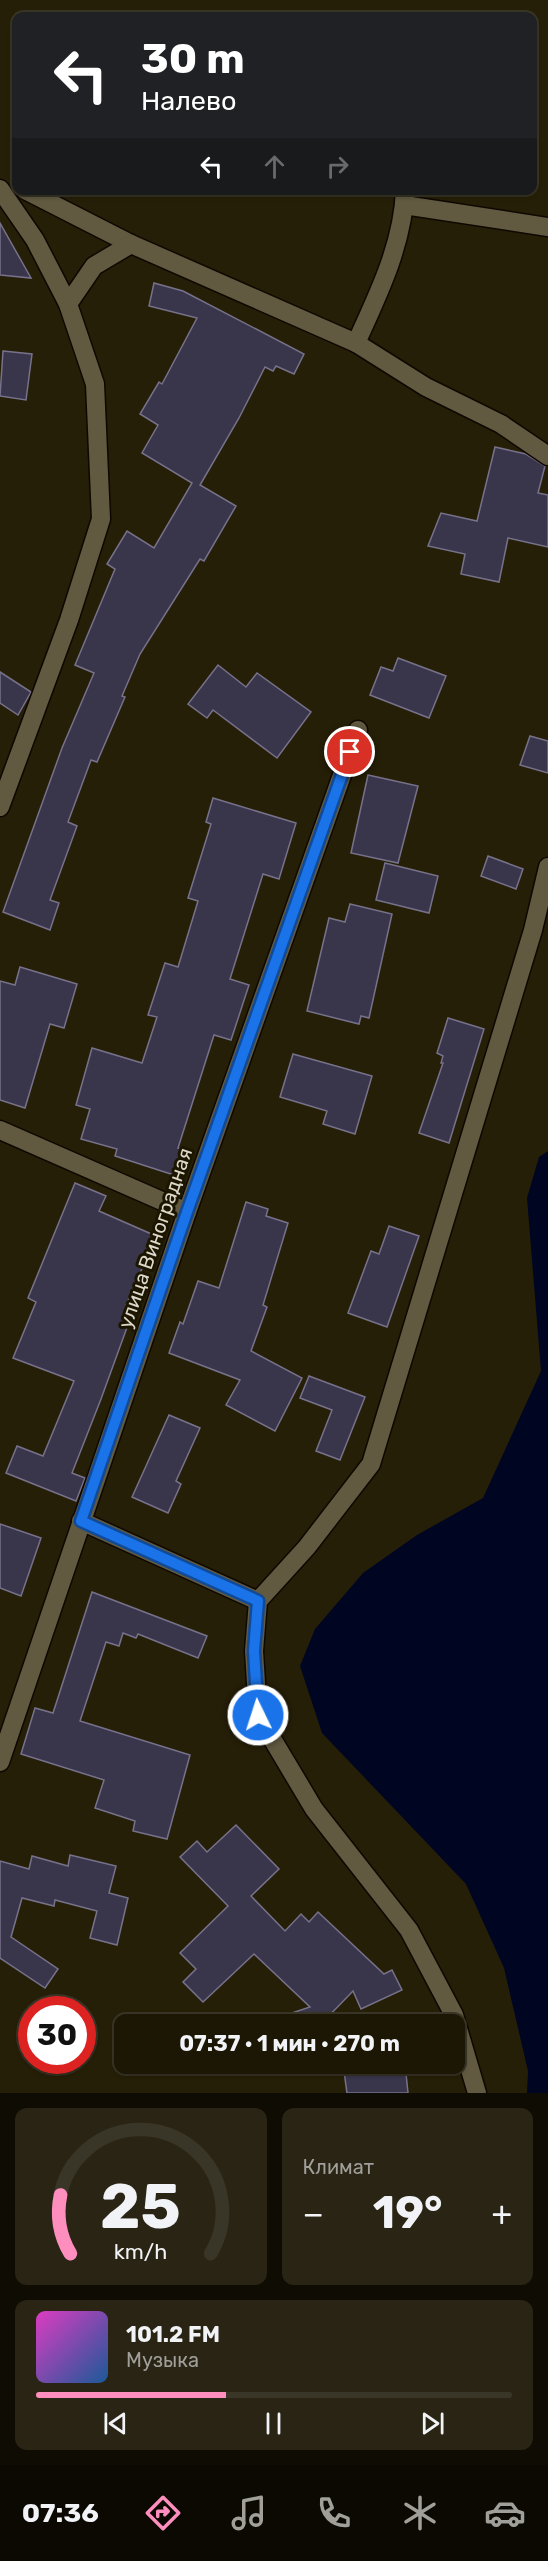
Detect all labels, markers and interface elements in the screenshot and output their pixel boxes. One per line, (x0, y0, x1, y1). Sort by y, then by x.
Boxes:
text: 30 m (141, 34, 245, 84)
icon: left (42, 36, 120, 114)
text: Налево (141, 85, 237, 117)
icon: left (195, 150, 228, 183)
icon: ahead (258, 150, 291, 183)
icon: right (321, 150, 354, 183)
pin (324, 726, 375, 777)
icon: arrive (333, 735, 366, 768)
street label: улица Виноградная (113, 1145, 197, 1331)
position arrow (226, 1683, 290, 1747)
speed limit sign: 30 (18, 1996, 96, 2074)
text: 07:37 · 1 мин · 270 m (179, 2030, 400, 2057)
text: Климат (303, 2155, 374, 2179)
text: 25 (100, 2170, 181, 2244)
text: 19° (373, 2186, 443, 2239)
text: − (303, 2194, 324, 2233)
text: + (491, 2194, 512, 2233)
text: km/h (114, 2239, 168, 2264)
text: 101.2 FM (126, 2321, 220, 2348)
text: Музыка (126, 2348, 199, 2372)
icon: previous (99, 2407, 132, 2440)
icon: pause (257, 2407, 290, 2440)
icon: next (416, 2407, 449, 2440)
icon: directions (142, 2492, 184, 2534)
icon: music (228, 2492, 270, 2534)
icon: phone (313, 2492, 355, 2534)
icon: climate (399, 2492, 441, 2534)
icon: car (484, 2492, 526, 2534)
text: 07:36 (22, 2497, 99, 2529)

